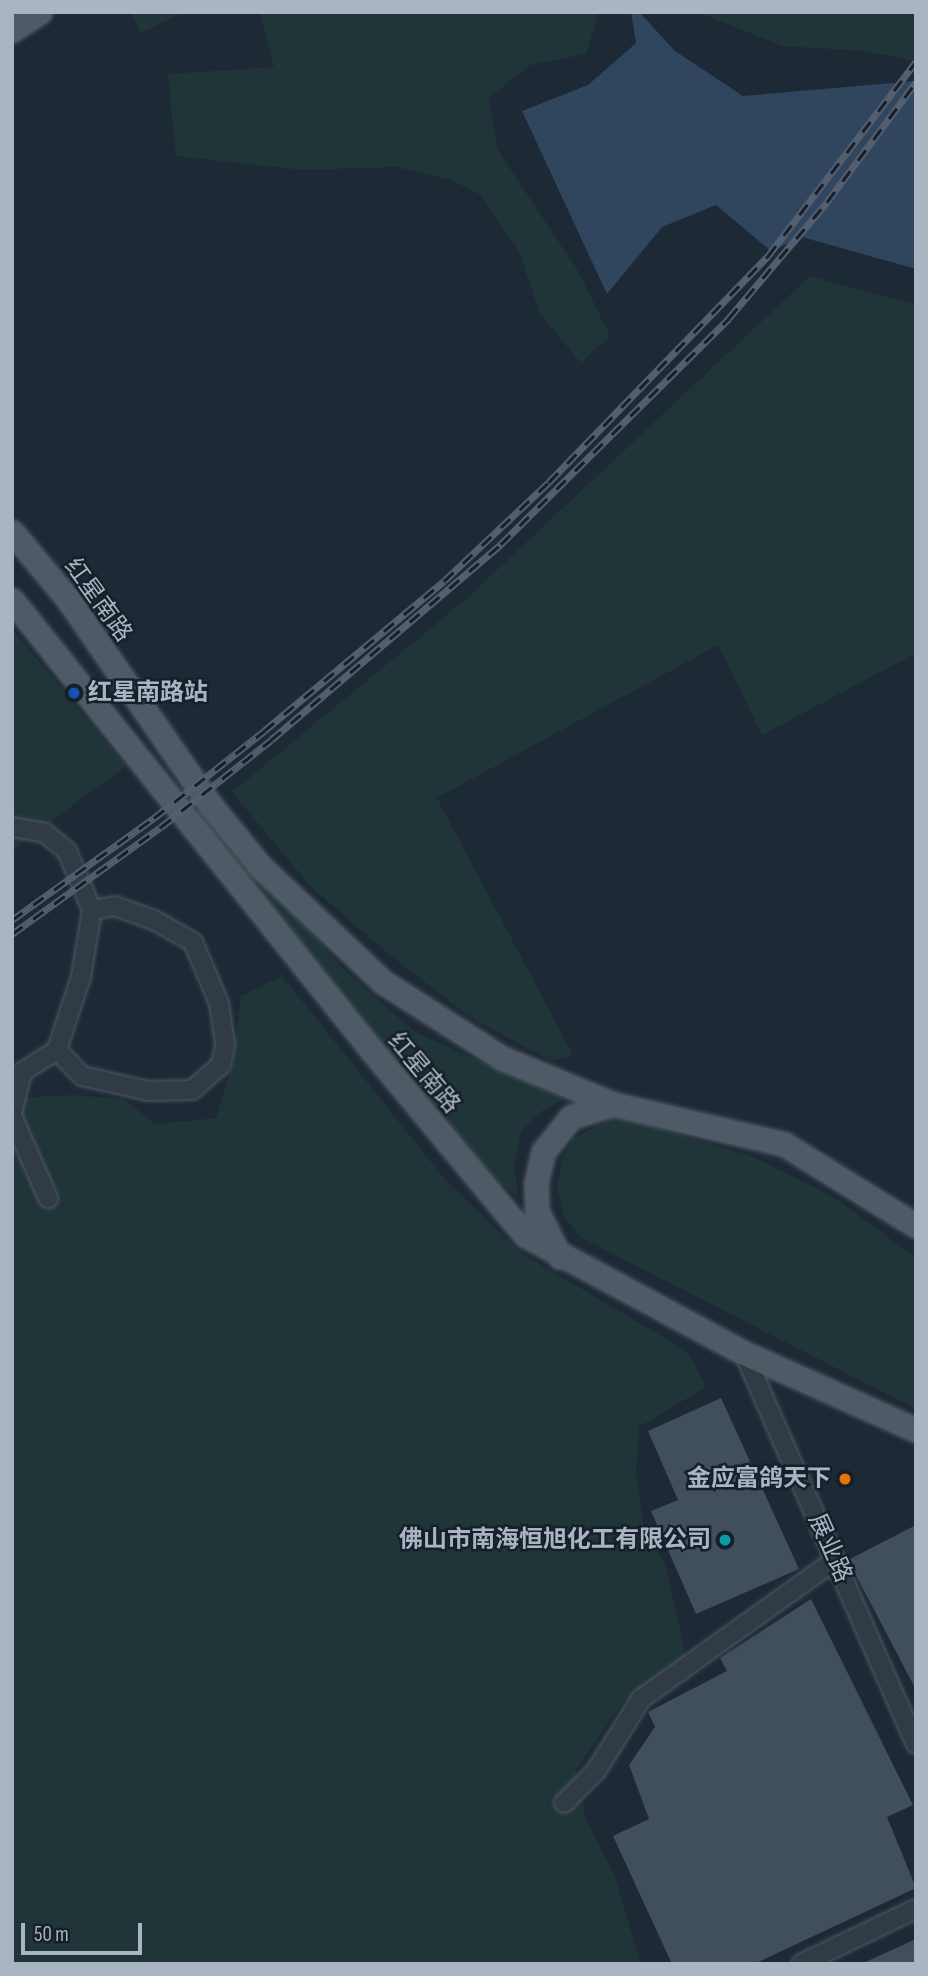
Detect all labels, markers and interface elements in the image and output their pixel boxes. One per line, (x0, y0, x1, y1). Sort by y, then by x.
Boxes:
street label: 红星南路 (58, 553, 138, 647)
place label: 红星南路站 (88, 679, 208, 707)
marker: 红星南路站 (66, 685, 82, 701)
street label: 红星南路 (382, 1027, 466, 1119)
place label: 金应富鸽天下 (687, 1465, 831, 1493)
marker: 金应富鸽天下 (837, 1471, 853, 1487)
street label: 展业路 (802, 1509, 858, 1587)
place label: 佛山市南海恒旭化工有限公司 (399, 1526, 711, 1554)
marker: 佛山市南海恒旭化工有限公司 (717, 1532, 733, 1548)
scale bar (24, 1910, 145, 1954)
text: 50 m (34, 1922, 69, 1947)

